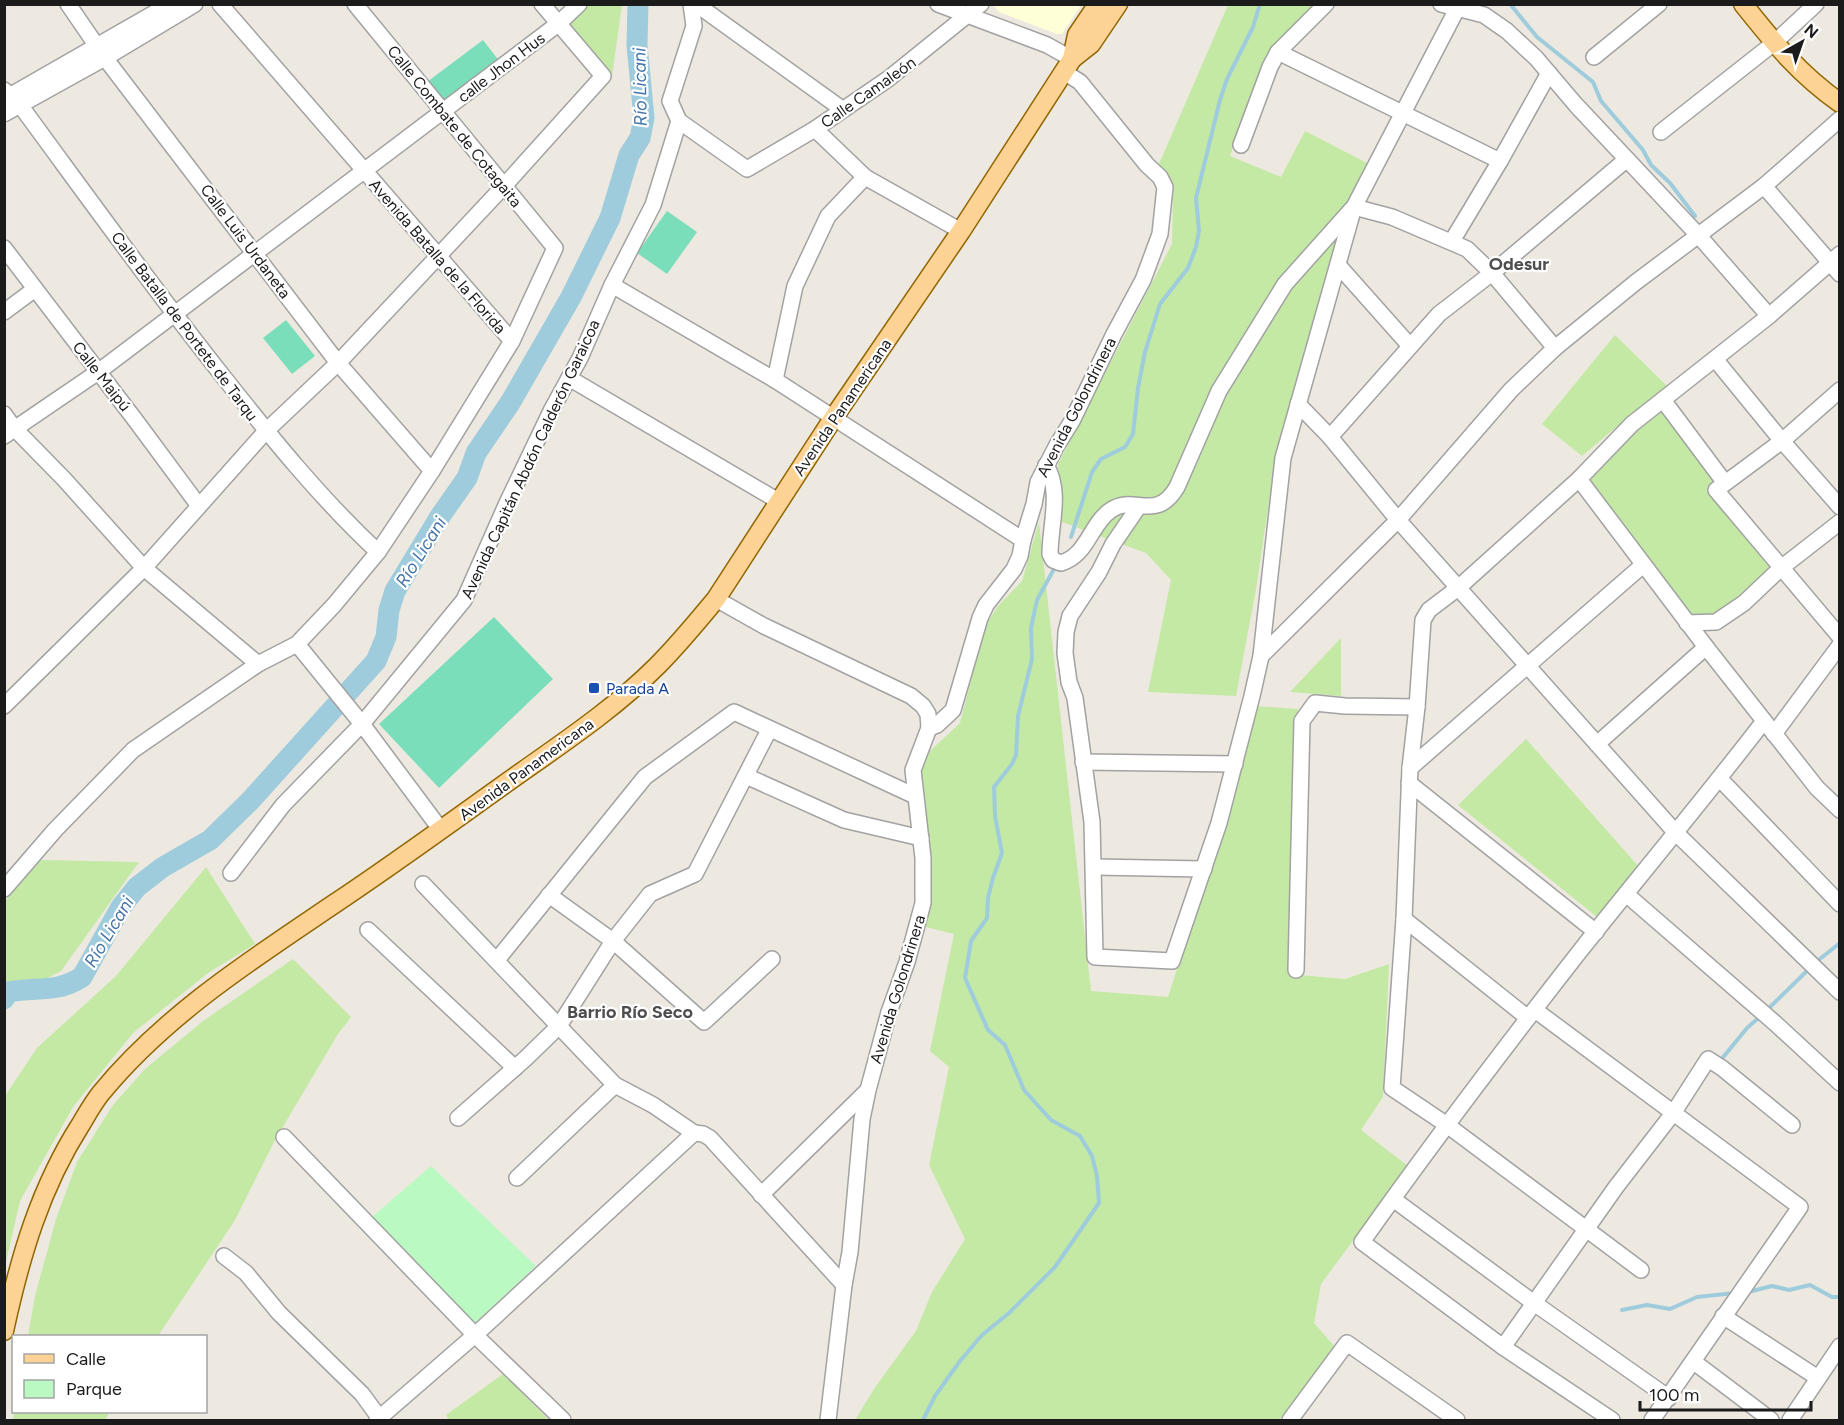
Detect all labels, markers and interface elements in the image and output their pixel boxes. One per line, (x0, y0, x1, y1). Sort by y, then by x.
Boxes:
north arrow (1772, 12, 1832, 72)
text: N (1800, 20, 1822, 42)
street label: calle Jhon Hus (454, 28, 549, 106)
street label: Calle Combate de Cotagaita (383, 42, 526, 211)
water label: Río Licani (628, 47, 652, 126)
street label: Calle Camaleón (817, 53, 919, 132)
street label: Avenida Batalla de la Florida (365, 175, 510, 338)
street label: Calle Luis Urdaneta (197, 181, 295, 302)
street label: Calle Batalla de Portete de Tarqu (107, 228, 262, 425)
district label: Odesur (1489, 253, 1549, 275)
street label: Avenida Capitán Abdón Calderón Garaicoa (457, 317, 604, 602)
street label: Avenida Golondrinera (1033, 334, 1120, 480)
street label: Avenida Panamericana (789, 335, 895, 479)
street label: Calle Maipú (69, 338, 135, 415)
water label: Río Licani (391, 512, 452, 591)
place label: Parada A (606, 679, 669, 698)
marker: Parada A (587, 681, 601, 695)
street label: Avenida Panamericana (455, 714, 597, 825)
water label: Río Licani (79, 892, 139, 971)
street label: Avenida Golondrinera (866, 912, 929, 1066)
district label: Barrio Río Seco (567, 1001, 693, 1023)
legend (12, 1335, 207, 1413)
text: Calle (66, 1348, 106, 1370)
scale bar (1640, 1374, 1811, 1412)
text: Parque (66, 1378, 122, 1400)
text: 100 m (1649, 1384, 1699, 1406)

